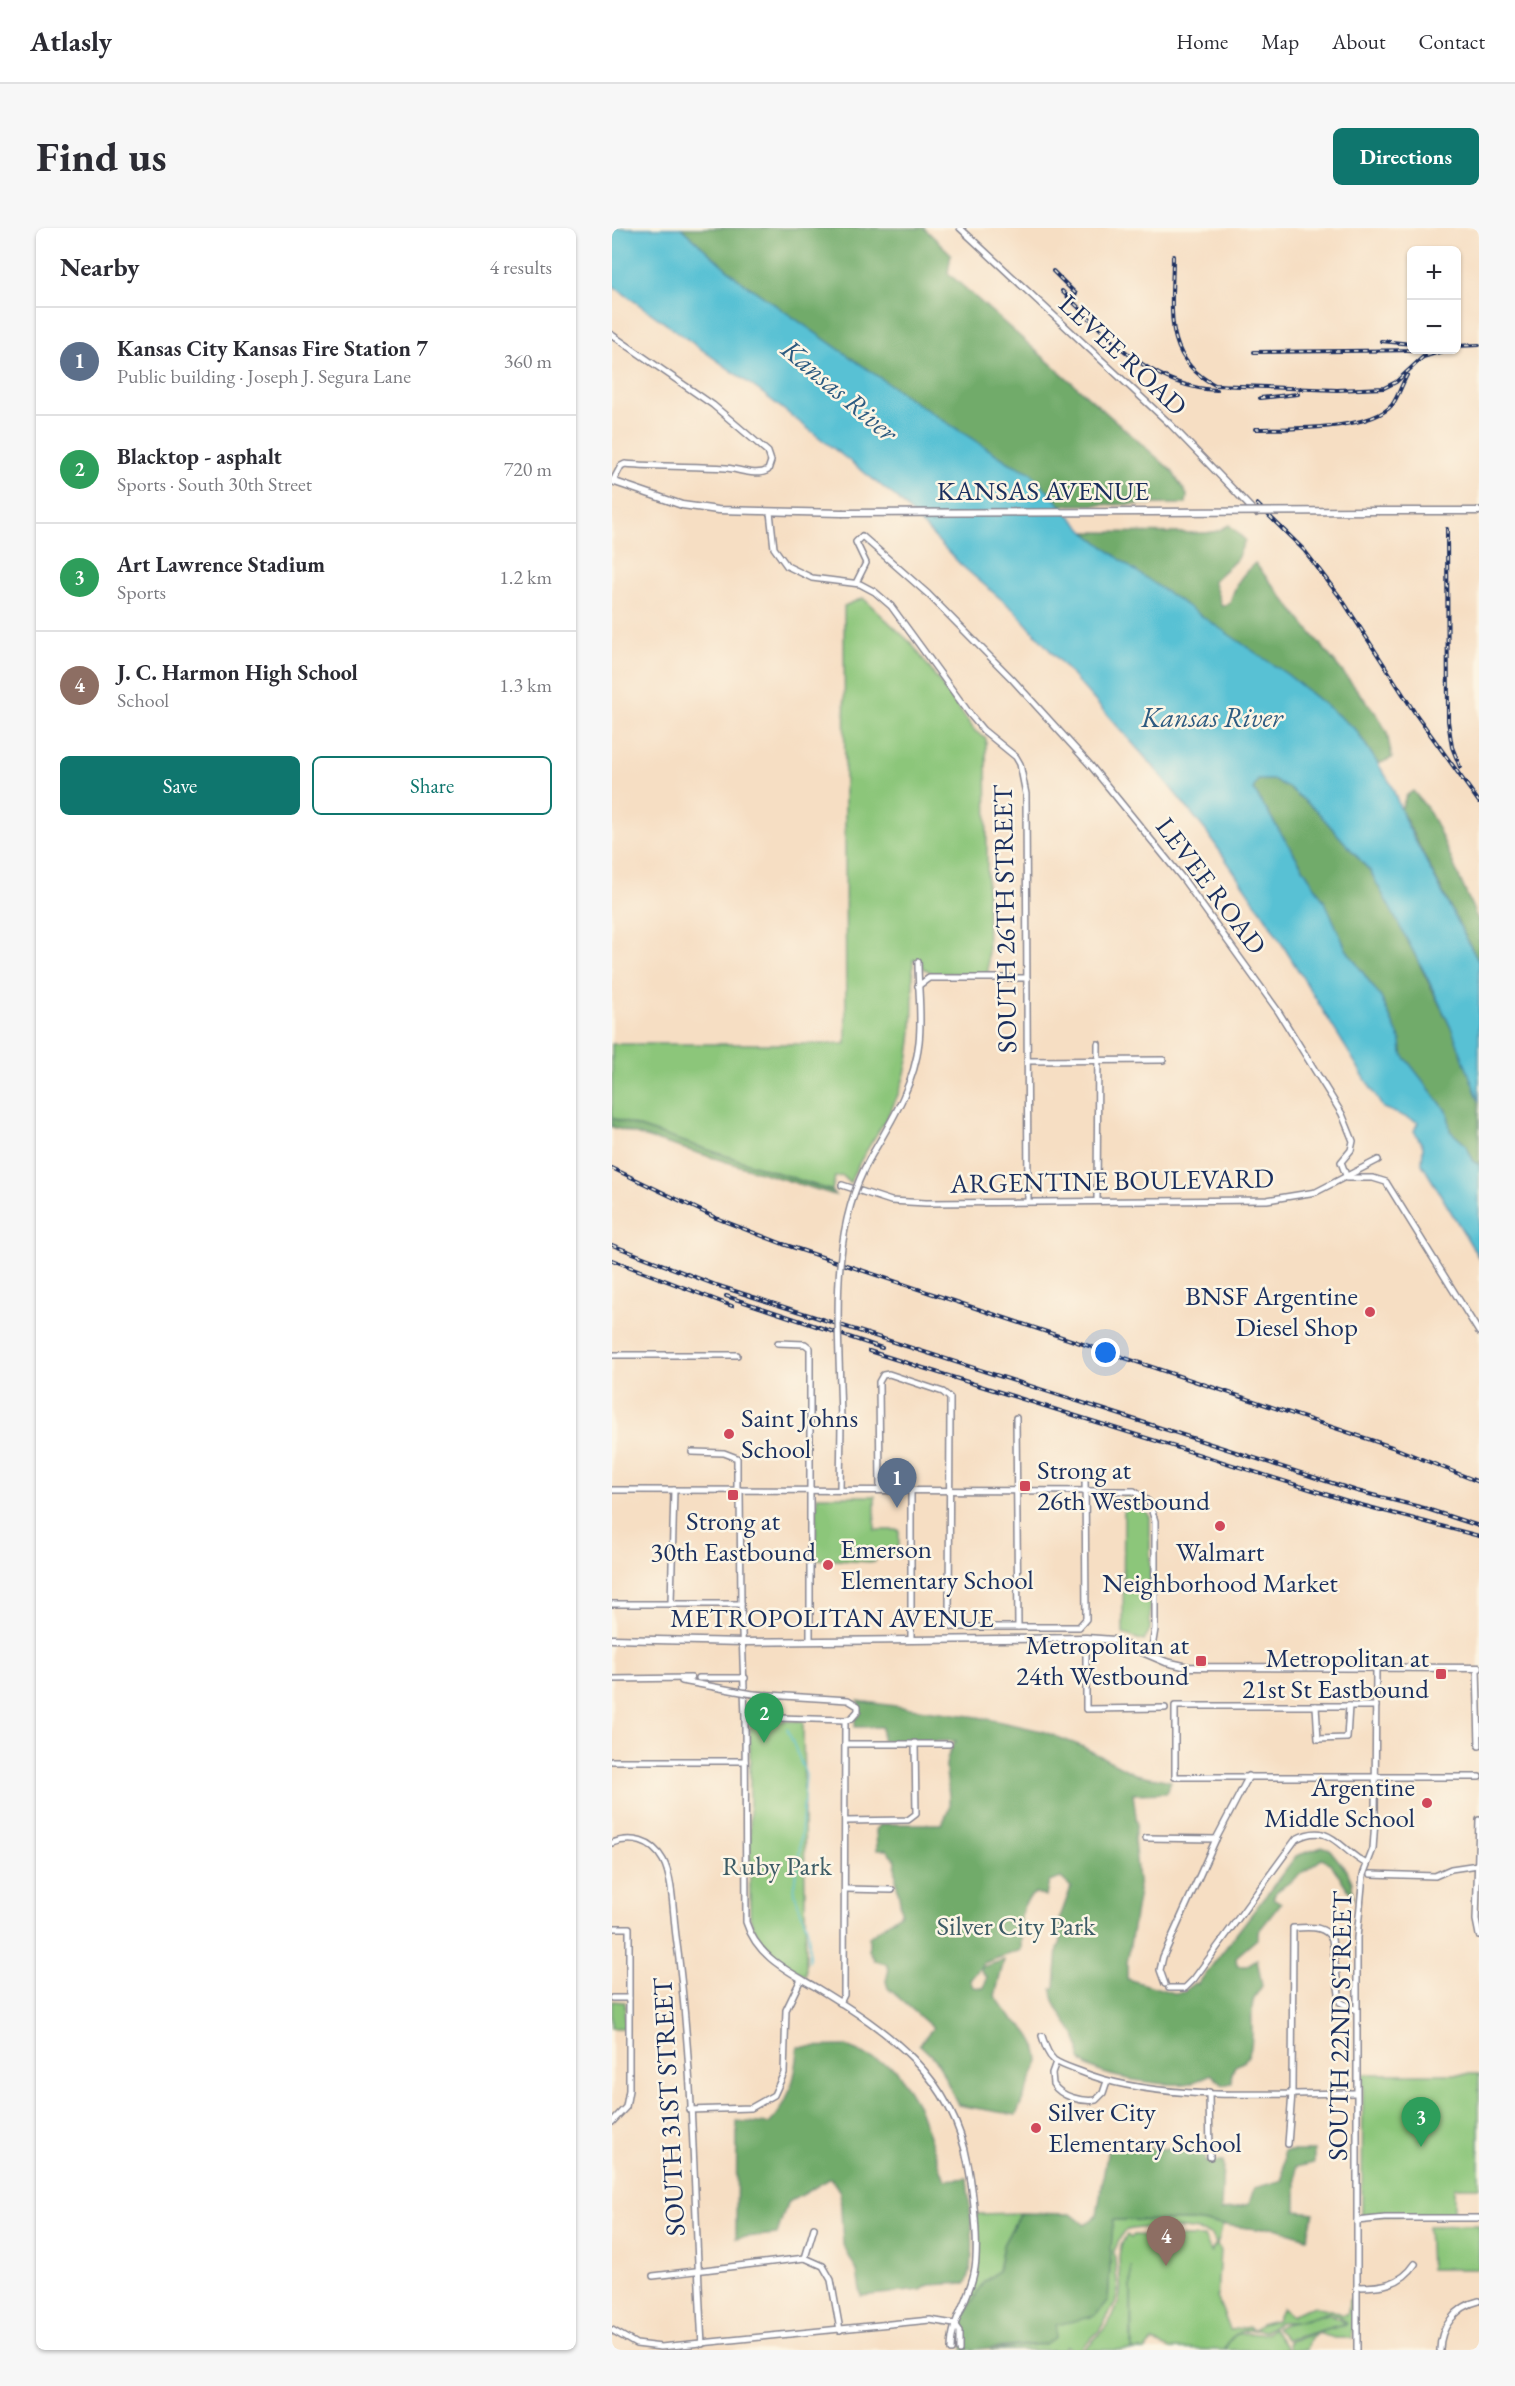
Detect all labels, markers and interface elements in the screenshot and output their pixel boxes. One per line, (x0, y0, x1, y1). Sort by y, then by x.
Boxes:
text: Atlasly (30, 23, 112, 59)
text: Home (1176, 28, 1228, 55)
text: Map (1261, 28, 1299, 55)
text: About (1332, 28, 1385, 55)
text: Contact (1418, 28, 1485, 55)
button: Directions (1333, 128, 1479, 185)
text: Find us (36, 129, 167, 184)
map controls (1407, 246, 1461, 354)
button: + (1407, 246, 1461, 300)
text: Nearby (60, 250, 140, 284)
text: 4 results (489, 254, 552, 280)
street label: LEVEE ROAD (1052, 286, 1195, 423)
button: − (1407, 300, 1461, 354)
water label: Kansas River (773, 330, 907, 450)
text: Kansas City Kansas Fire Station 7 (117, 334, 428, 363)
text: 1 (74, 348, 85, 374)
text: 360 m (504, 348, 552, 374)
text: Public building · Joseph J. Segura Lane (117, 363, 411, 389)
text: Blacktop - asphalt (117, 442, 282, 471)
text: 2 (74, 456, 85, 482)
text: 720 m (504, 456, 552, 482)
text: Sports · South 30th Street (117, 471, 312, 497)
street label: KANSAS AVENUE (937, 473, 1149, 508)
text: Art Lawrence Stadium (117, 550, 325, 579)
text: 3 (74, 564, 85, 590)
text: 1.2 km (499, 564, 552, 590)
text: Sports (117, 579, 166, 605)
text: J. C. Harmon High School (117, 658, 358, 687)
text: 4 (74, 672, 85, 698)
text: 1.3 km (499, 672, 552, 698)
text: School (117, 687, 169, 713)
water label: Kansas River (1140, 699, 1284, 735)
button: Save (60, 756, 300, 815)
button: Share (312, 756, 552, 815)
street label: SOUTH 26TH STREET (985, 784, 1024, 1053)
street label: LEVEE ROAD (1148, 810, 1274, 961)
street label: ARGENTINE BOULEVARD (949, 1160, 1274, 1201)
place label: BNSF Argentine Diesel Shop (1185, 1278, 1358, 1344)
marker: BNSF Argentine Diesel Shop (1363, 1305, 1377, 1319)
your location (1091, 1338, 1120, 1367)
place label: Saint Johns School (741, 1400, 858, 1466)
marker: Saint Johns School (722, 1427, 736, 1441)
place label: Strong at 26th Westbound (1037, 1452, 1210, 1518)
pin: 1 (878, 1458, 916, 1508)
marker: Strong at 26th Westbound (1018, 1479, 1032, 1493)
marker: Strong at 30th Eastbound (726, 1488, 740, 1502)
place label: Strong at 30th Eastbound (650, 1503, 816, 1569)
marker: Walmart Neighborhood Market (1213, 1519, 1227, 1533)
place label: Emerson Elementary School (840, 1531, 1034, 1597)
place label: Walmart Neighborhood Market (1102, 1534, 1338, 1600)
marker: Emerson Elementary School (821, 1558, 835, 1572)
street label: METROPOLITAN AVENUE (670, 1600, 994, 1635)
place label: Metropolitan at 24th Westbound (1016, 1627, 1190, 1693)
place label: Metropolitan at 21st St Eastbound (1242, 1640, 1430, 1706)
marker: Metropolitan at 24th Westbound (1194, 1654, 1208, 1668)
marker: Metropolitan at 21st St Eastbound (1434, 1667, 1448, 1681)
pin: 2 (744, 1694, 784, 1743)
place label: Argentine Middle School (1264, 1769, 1415, 1835)
marker: Argentine Middle School (1420, 1796, 1434, 1810)
park label: Ruby Park (722, 1848, 832, 1883)
street label: SOUTH 22ND STREET (1320, 1890, 1359, 2161)
park label: Silver City Park (936, 1908, 1096, 1943)
street label: SOUTH 31ST STREET (644, 1976, 693, 2237)
place label: Silver City Elementary School (1048, 2094, 1242, 2160)
pin: 3 (1402, 2098, 1440, 2147)
marker: Silver City Elementary School (1029, 2121, 1043, 2135)
pin: 4 (1146, 2216, 1186, 2266)

